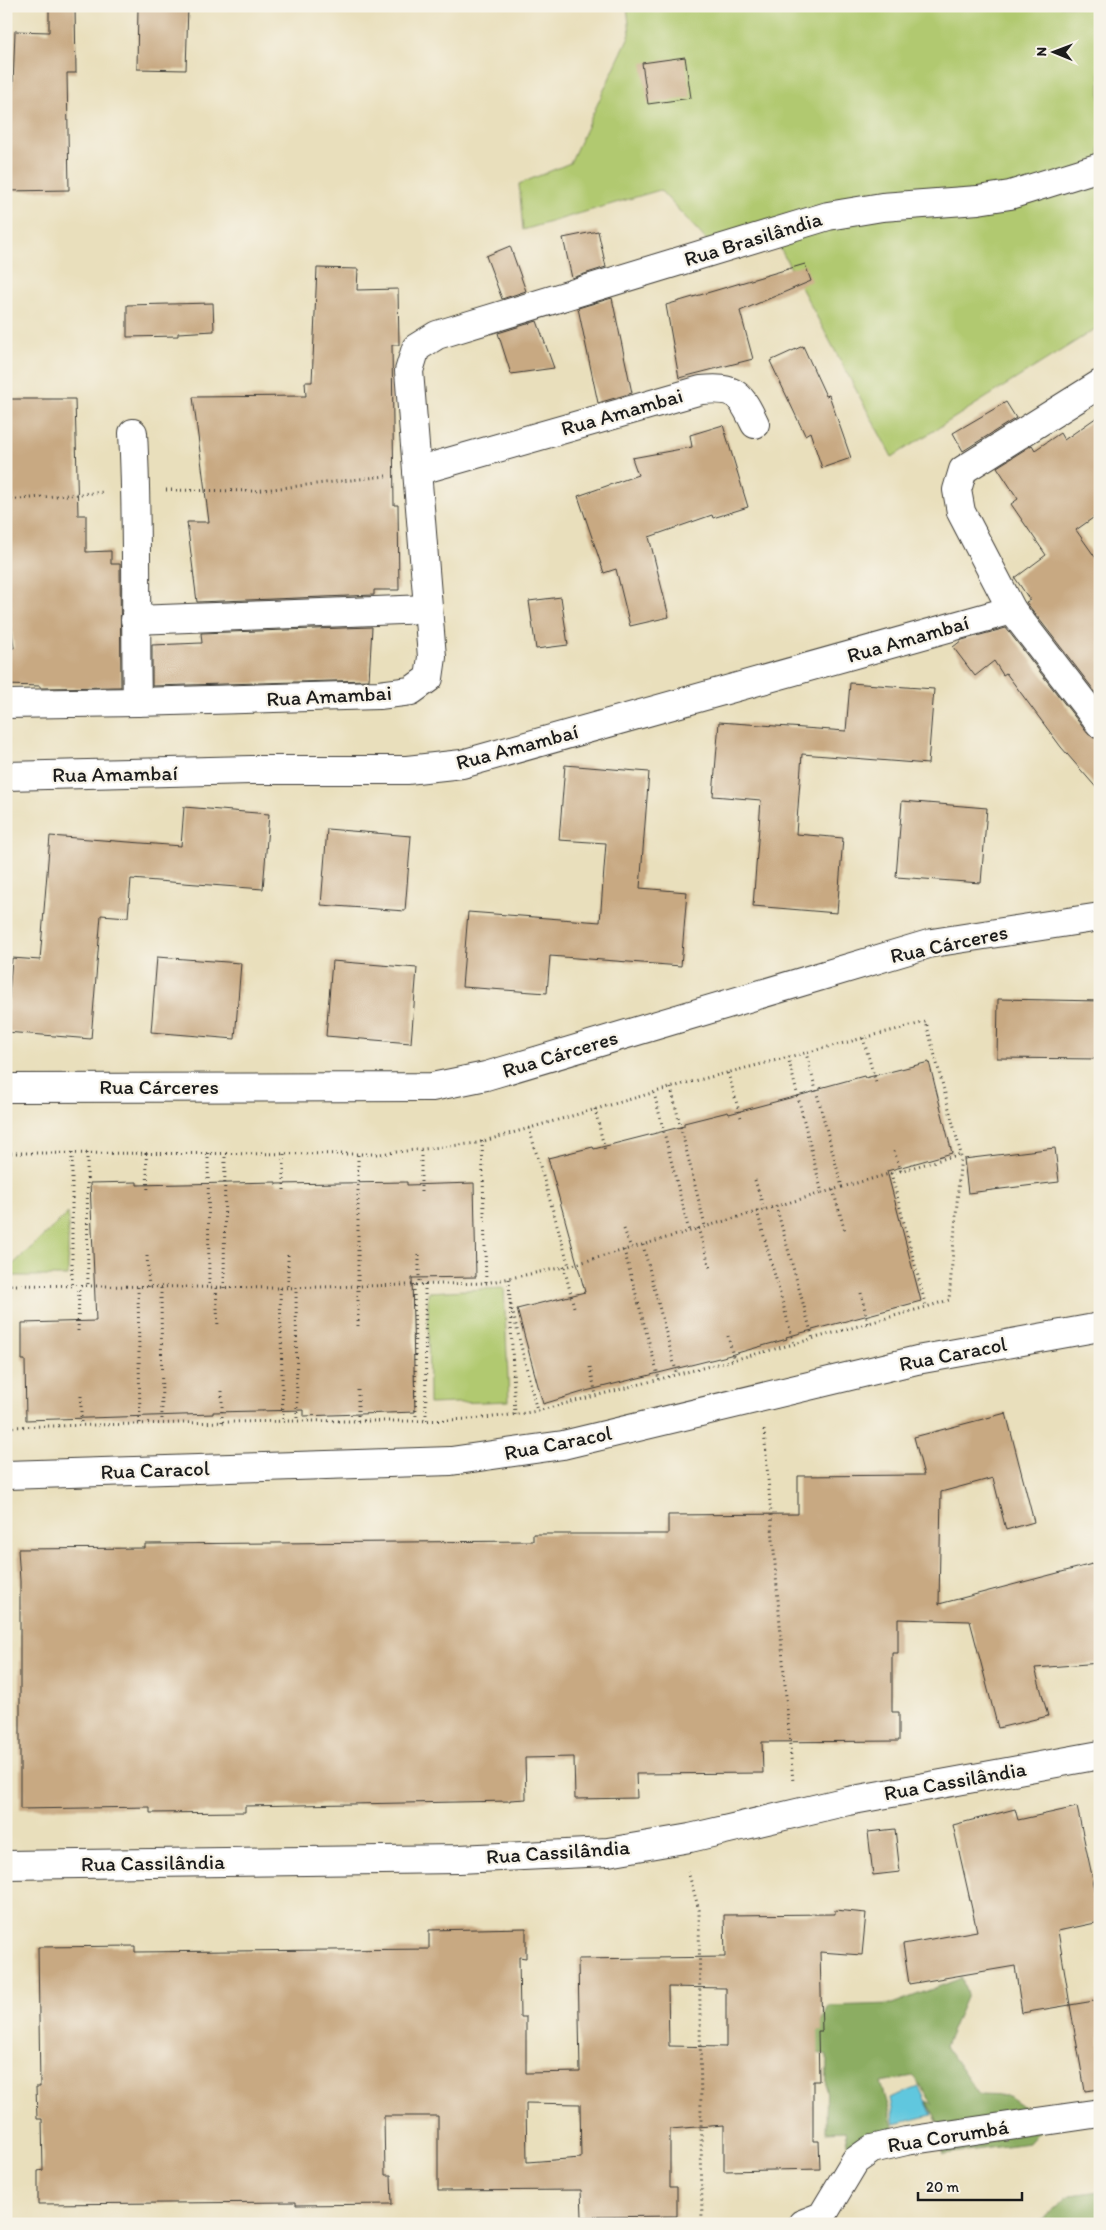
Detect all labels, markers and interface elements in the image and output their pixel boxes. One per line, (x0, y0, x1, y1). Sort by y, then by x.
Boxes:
north arrow (1028, 28, 1078, 78)
text: N (1033, 47, 1050, 57)
street label: Rua Brasilândia (681, 206, 825, 271)
street label: Rua Amambai (558, 382, 686, 441)
street label: Rua Amambaí (844, 609, 972, 668)
street label: Rua Amambai (266, 680, 392, 711)
street label: Rua Amambaí (453, 718, 581, 775)
street label: Rua Amambaí (52, 760, 179, 787)
street label: Rua Cárceres (888, 919, 1010, 968)
street label: Rua Cárceres (499, 1024, 621, 1083)
street label: Rua Cárceres (99, 1074, 219, 1099)
street label: Rua Caracol (897, 1331, 1009, 1376)
street label: Rua Caracol (502, 1420, 614, 1465)
street label: Rua Caracol (100, 1455, 210, 1484)
street label: Rua Cassilândia (882, 1756, 1028, 1805)
street label: Rua Cassilândia (485, 1834, 631, 1869)
street label: Rua Cassilândia (81, 1849, 225, 1876)
street label: Rua Corumbá (886, 2114, 1010, 2157)
scale bar (918, 2170, 1022, 2202)
text: 20 m (926, 2178, 960, 2196)

